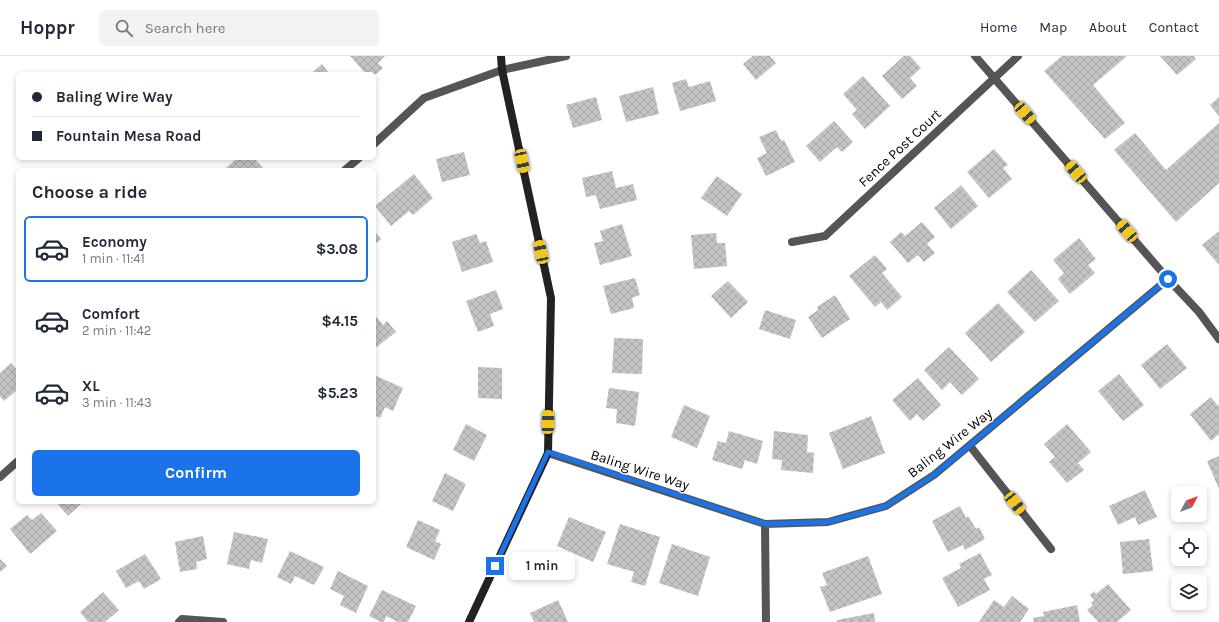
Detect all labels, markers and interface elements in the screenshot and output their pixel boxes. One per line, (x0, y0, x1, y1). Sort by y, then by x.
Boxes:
search box (99, 10, 379, 46)
text: Hoppr (20, 17, 75, 39)
icon: search (113, 17, 135, 39)
text: Search here (145, 19, 225, 37)
text: Home (980, 19, 1017, 36)
text: Map (1039, 19, 1067, 36)
text: About (1089, 19, 1127, 36)
text: Contact (1149, 19, 1199, 36)
text: Baling Wire Way (56, 88, 173, 106)
car (1013, 100, 1037, 126)
street label: Fence Post Court (855, 105, 945, 191)
text: Fountain Mesa Road (56, 127, 201, 145)
car (514, 148, 530, 174)
car (1064, 159, 1088, 185)
text: Choose a ride (32, 181, 147, 203)
car (1115, 218, 1139, 244)
icon: car (34, 231, 70, 267)
text: Economy (82, 233, 147, 251)
car (533, 239, 549, 265)
text: $3.08 (316, 240, 358, 258)
text: 1 min · 11:41 (82, 251, 145, 266)
route start (1159, 270, 1177, 288)
icon: car (34, 303, 70, 339)
text: Comfort (82, 305, 140, 323)
text: $4.15 (321, 312, 358, 330)
text: 2 min · 11:42 (82, 323, 151, 338)
icon: car (34, 375, 70, 411)
text: XL (82, 377, 100, 395)
text: $5.23 (317, 384, 358, 402)
text: 3 min · 11:43 (82, 395, 152, 410)
street label: Baling Wire Way (904, 404, 996, 481)
car (542, 410, 554, 434)
street label: Baling Wire Way (589, 446, 692, 494)
button: Confirm (32, 450, 360, 496)
north arrow (1171, 486, 1207, 522)
map controls (1171, 486, 1207, 610)
car (1003, 490, 1027, 516)
button: locate (1171, 530, 1207, 566)
callout: 1 min (509, 552, 575, 580)
route end (486, 557, 504, 575)
text: 1 min (526, 558, 558, 573)
button: layers (1171, 574, 1207, 610)

